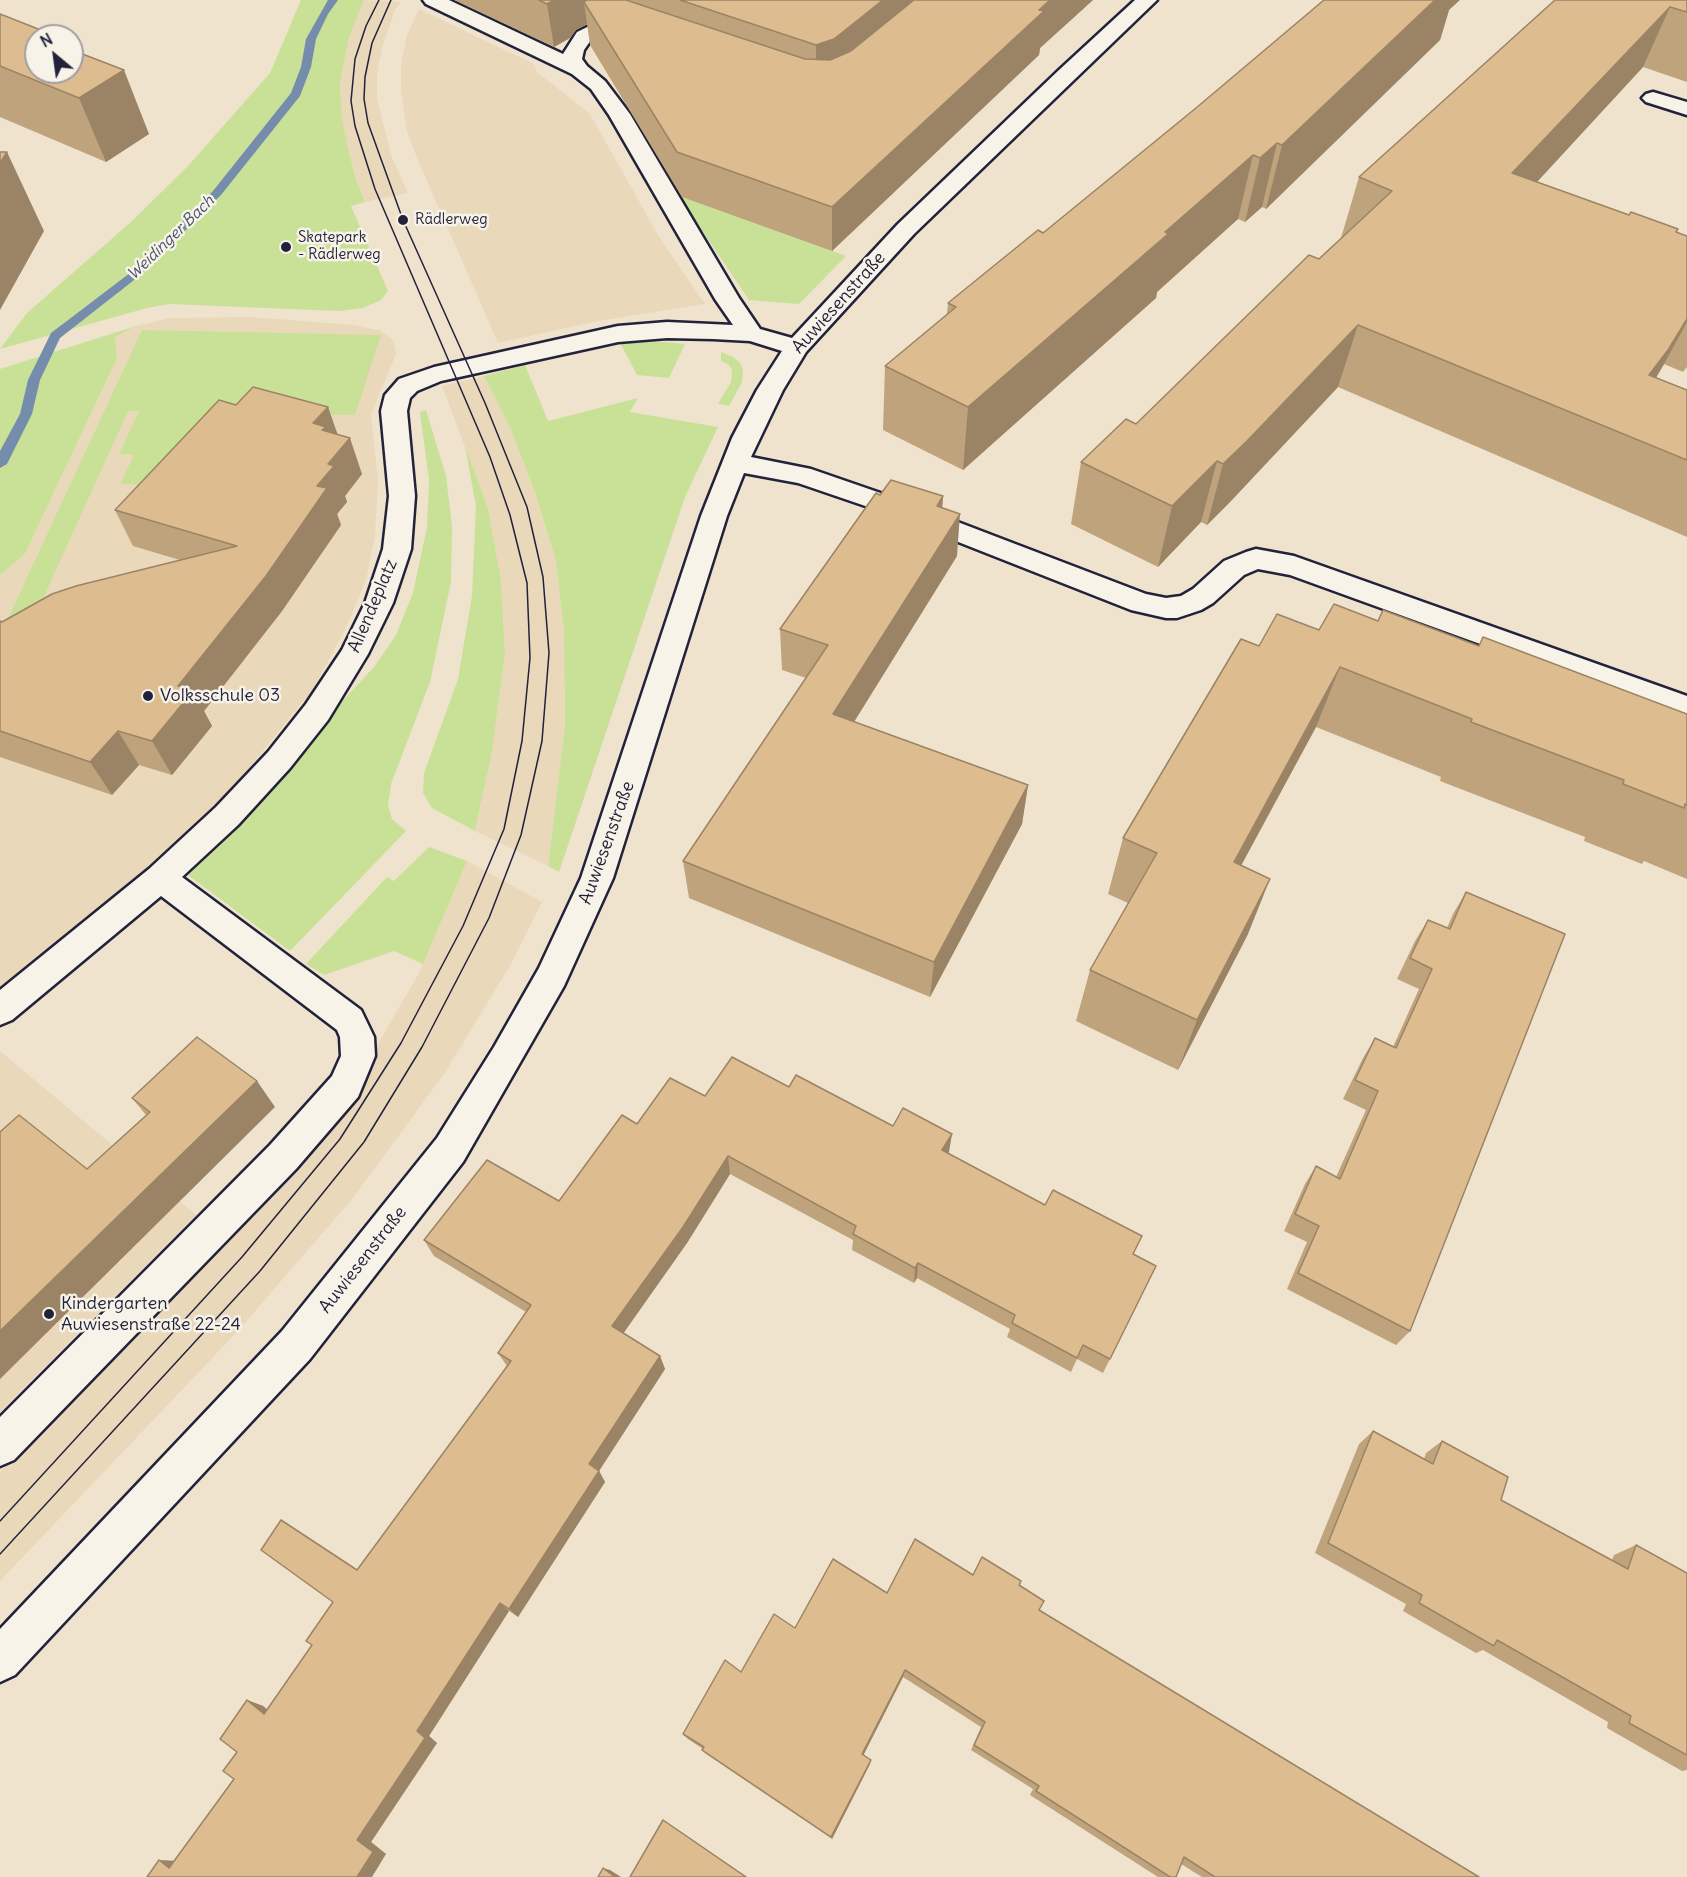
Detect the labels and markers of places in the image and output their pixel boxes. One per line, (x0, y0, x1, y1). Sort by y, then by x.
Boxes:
place label: Rädlerweg (415, 211, 488, 229)
marker: Rädlerweg (396, 213, 410, 227)
place label: Skatepark - Rädlerweg (298, 229, 381, 264)
marker: Skatepark - Rädlerweg (279, 240, 293, 254)
place label: Volksschule 03 (160, 685, 280, 707)
marker: Volksschule 03 (141, 689, 155, 703)
place label: Kindergarten Auwiesenstraße 22-24 (61, 1293, 241, 1336)
marker: Kindergarten Auwiesenstraße 22-24 (42, 1307, 56, 1321)

